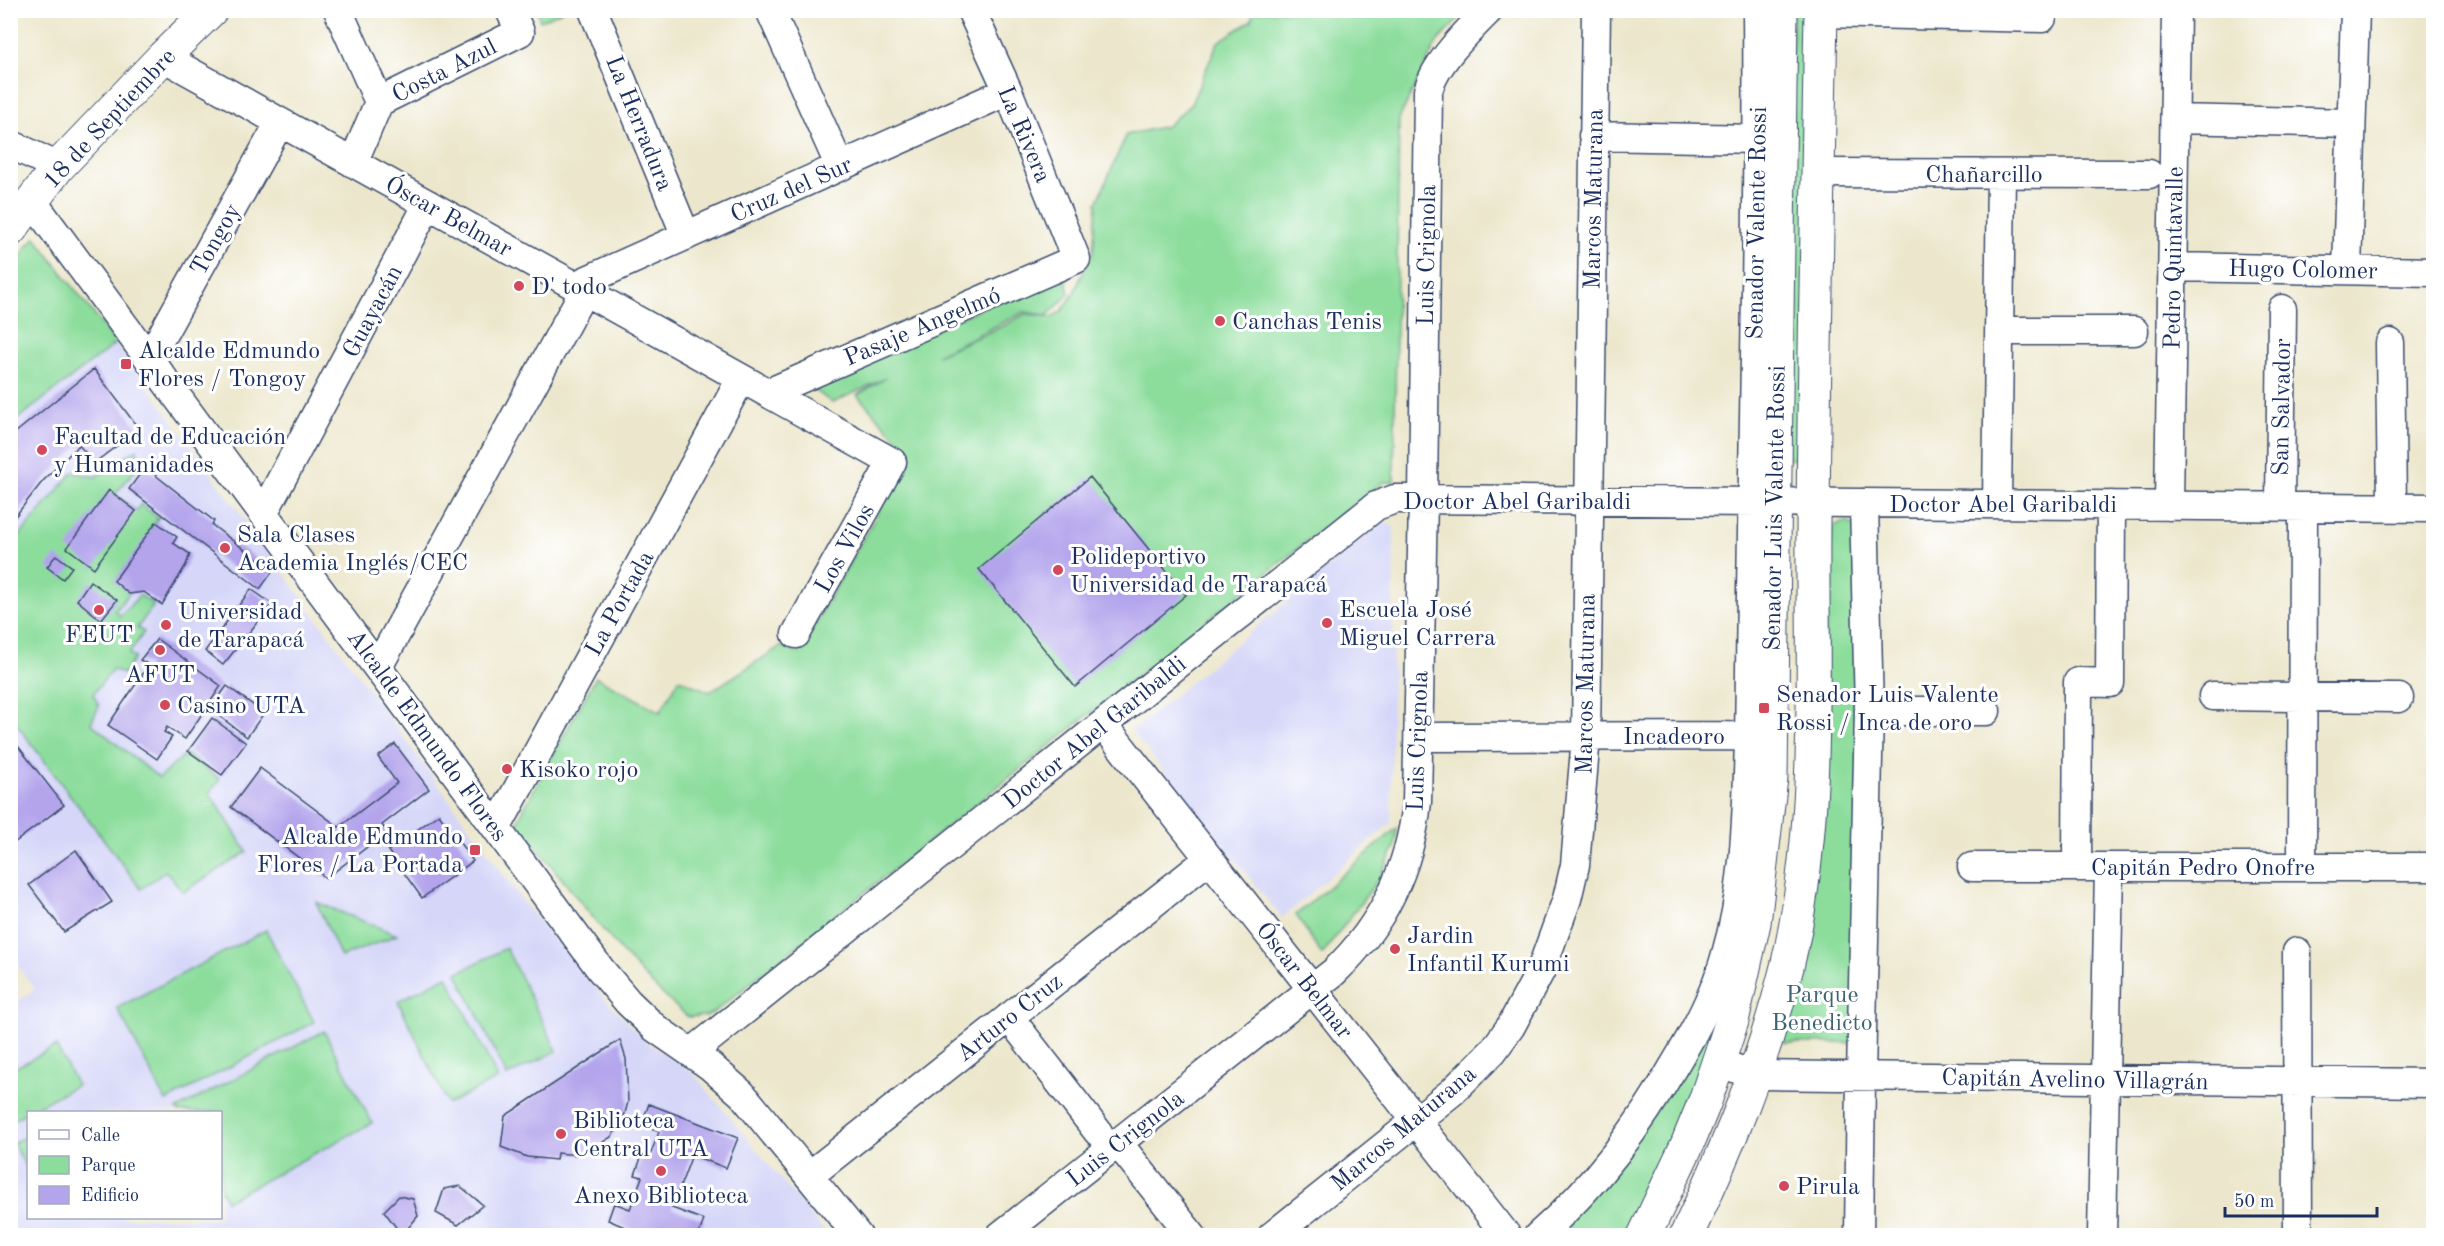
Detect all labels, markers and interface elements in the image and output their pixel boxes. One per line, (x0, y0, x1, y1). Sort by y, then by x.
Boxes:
street label: Costa Azul (389, 35, 501, 108)
street label: 18 de Septiembre (40, 45, 181, 194)
street label: La Herradura (600, 53, 676, 195)
street label: La Rivera (992, 83, 1054, 187)
street label: Senador Valente Rossi (1744, 106, 1772, 340)
street label: Marcos Maturana (1581, 108, 1609, 290)
street label: Cruz del Sur (727, 153, 856, 228)
street label: Chañarcillo (1925, 164, 2043, 188)
street label: Pedro Quintavalle (2161, 166, 2189, 350)
street label: Óscar Belmar (381, 169, 518, 262)
street label: Luis Crignola (1415, 184, 1441, 326)
street label: Tongoy (187, 200, 246, 280)
street label: Hugo Colomer (2228, 258, 2378, 284)
street label: Guayacán (340, 262, 408, 362)
place label: D' todo (531, 276, 607, 300)
marker: D' todo (512, 279, 526, 293)
street label: Pasaje Angelmó (841, 284, 1005, 372)
place label: Canchas Tenis (1232, 311, 1382, 335)
marker: Canchas Tenis (1213, 314, 1227, 328)
street label: San Salvador (2270, 338, 2296, 476)
place label: Alcalde Edmundo Flores / Tongoy (138, 340, 320, 392)
marker: Alcalde Edmundo Flores / Tongoy (119, 357, 133, 371)
street label: Senador Luis Valente Rossi (1762, 365, 1790, 651)
place label: Facultad de Educación y Humanidades (54, 426, 286, 478)
marker: Facultad de Educación y Humanidades (35, 443, 49, 457)
street label: Doctor Abel Garibaldi (1403, 491, 1631, 515)
street label: Doctor Abel Garibaldi (1889, 494, 2117, 518)
street label: Los Vilos (812, 500, 880, 598)
place label: Sala Clases Academia Inglés/CEC (237, 524, 468, 576)
marker: Sala Clases Academia Inglés/CEC (218, 541, 232, 555)
place label: Polideportivo Universidad de Tarapacá (1070, 546, 1328, 598)
street label: La Portada (582, 547, 659, 661)
marker: Polideportivo Universidad de Tarapacá (1051, 563, 1065, 577)
street label: Marcos Maturana (1573, 593, 1601, 775)
place label: Escuela José Miguel Carrera (1339, 599, 1496, 651)
place label: Universidad de Tarapacá (178, 601, 304, 653)
marker: FEUT (92, 603, 106, 617)
marker: Escuela José Miguel Carrera (1320, 616, 1334, 630)
marker: Universidad de Tarapacá (159, 618, 173, 632)
place label: FEUT (65, 624, 133, 648)
street label: Alcalde Edmundo Flores (342, 626, 511, 846)
marker: AFUT (153, 643, 167, 657)
street label: Doctor Abel Garibaldi (999, 653, 1191, 815)
place label: AFUT (125, 664, 195, 688)
street label: Luis Crignola (1405, 670, 1433, 812)
place label: Senador Luis Valente Rossi / Inca de oro (1776, 684, 1999, 736)
place label: Casino UTA (177, 695, 306, 719)
marker: Casino UTA (158, 698, 172, 712)
marker: Senador Luis Valente Rossi / Inca de oro (1757, 701, 1771, 715)
street label: Incadeoro (1623, 726, 1725, 750)
place label: Kisoko rojo (519, 759, 638, 783)
marker: Kisoko rojo (500, 762, 514, 776)
place label: Alcalde Edmundo Flores / La Portada (257, 826, 463, 878)
marker: Alcalde Edmundo Flores / La Portada (468, 843, 482, 857)
street label: Capitán Pedro Onofre (2091, 857, 2315, 881)
street label: Óscar Belmar (1251, 915, 1360, 1044)
place label: Jardin Infantil Kurumi (1407, 925, 1569, 977)
marker: Jardin Infantil Kurumi (1388, 942, 1402, 956)
street label: Arturo Cruz (953, 970, 1068, 1067)
park label: Parque Benedicto (1771, 984, 1873, 1036)
street label: Marcos Maturana (1327, 1062, 1481, 1197)
street label: Capitán Avelino Villagrán (1941, 1067, 2209, 1095)
street label: Luis Crignola (1063, 1087, 1189, 1192)
place label: Biblioteca Central UTA (573, 1110, 709, 1162)
legend (27, 1111, 222, 1219)
text: Calle (81, 1127, 120, 1145)
marker: Biblioteca Central UTA (554, 1127, 568, 1141)
text: Parque (81, 1157, 136, 1175)
marker: Anexo Biblioteca (654, 1164, 668, 1178)
place label: Pirula (1796, 1176, 1860, 1200)
marker: Pirula (1777, 1179, 1791, 1193)
scale bar (2225, 1180, 2376, 1218)
place label: Anexo Biblioteca (574, 1185, 749, 1209)
text: Edificio (81, 1187, 139, 1205)
text: 50 m (2234, 1193, 2274, 1211)

